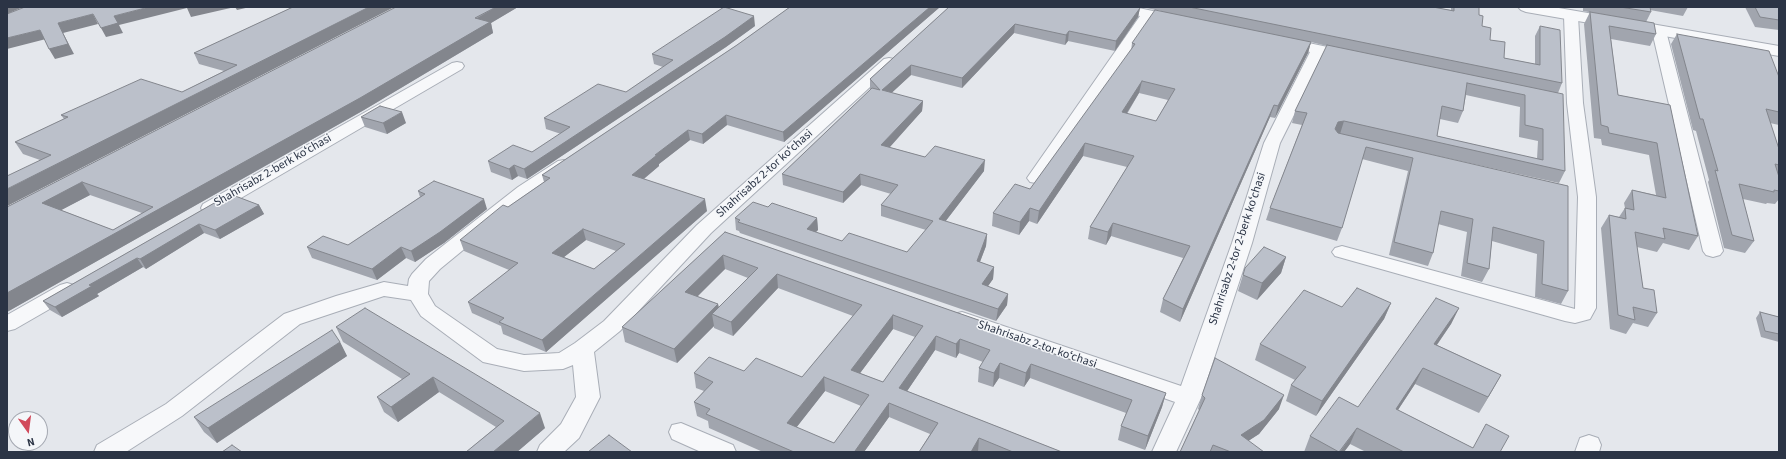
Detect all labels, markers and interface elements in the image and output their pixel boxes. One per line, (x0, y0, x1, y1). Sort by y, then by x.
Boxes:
street label: Shahrisabz 2-tor koʻchasi (714, 127, 816, 221)
street label: Shahrisabz 2-berk koʻchasi (212, 131, 334, 211)
street label: Shahrisabz 2-tor 2-berk koʻchasi (1206, 171, 1270, 327)
street label: Shahrisabz 2-tor koʻchasi (976, 318, 1098, 372)
north arrow (8, 411, 48, 451)
text: N (25, 434, 36, 450)

